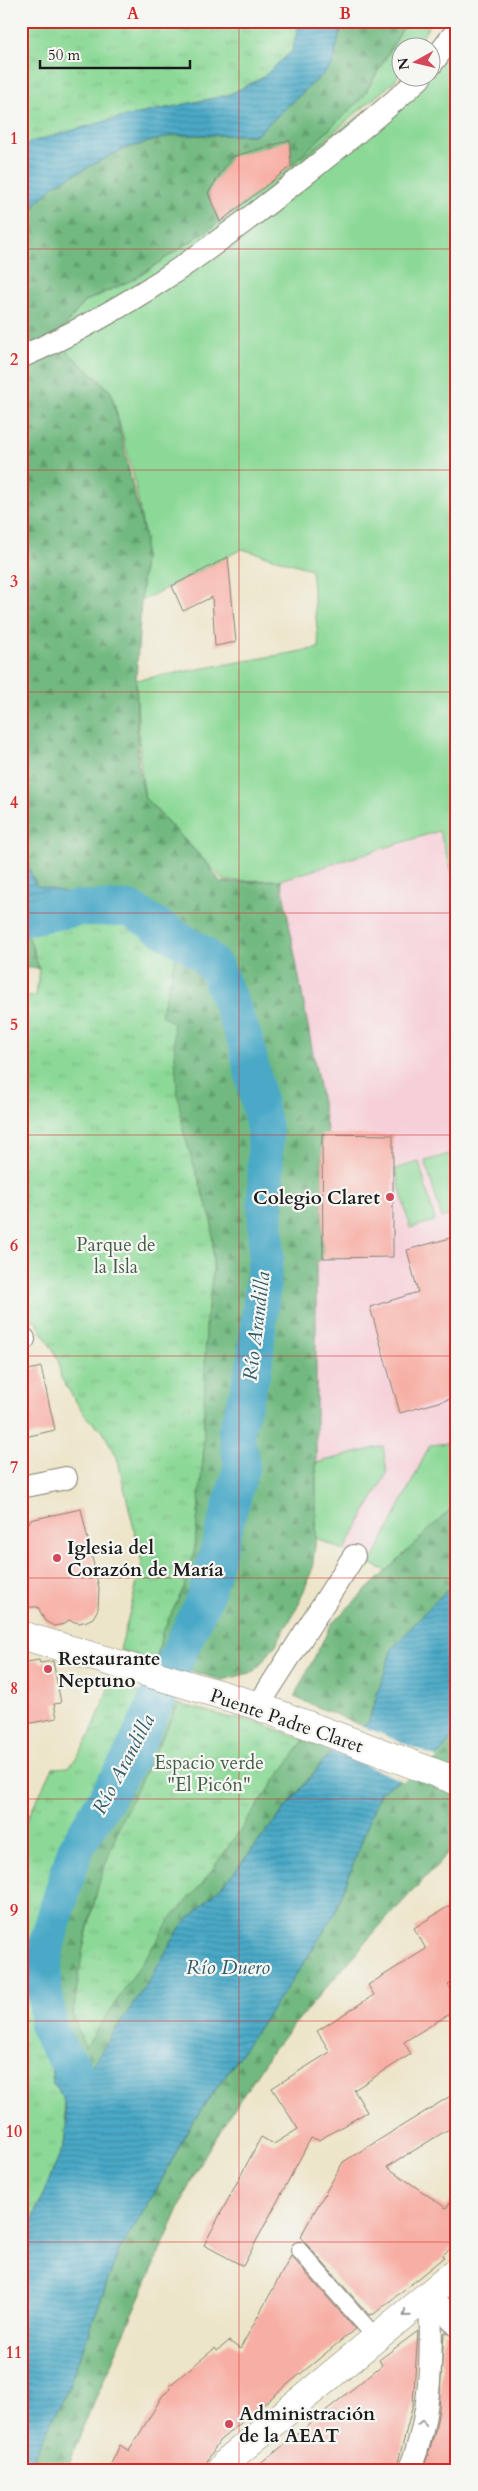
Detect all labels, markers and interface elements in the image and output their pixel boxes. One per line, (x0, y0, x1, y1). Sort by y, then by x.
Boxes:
text: A (127, 3, 139, 25)
text: B (339, 3, 351, 25)
scale bar (40, 38, 190, 70)
north arrow (390, 38, 440, 88)
text: 50 m (48, 45, 80, 65)
text: N (393, 56, 414, 71)
text: 1 (10, 128, 18, 150)
text: 2 (10, 349, 18, 371)
text: 3 (10, 571, 18, 593)
text: 4 (10, 792, 18, 814)
text: 5 (10, 1014, 18, 1036)
place label: Colegio Claret (253, 1185, 380, 1211)
marker: Colegio Claret (384, 1191, 396, 1203)
park label: Parque de la Isla (76, 1232, 156, 1280)
text: 6 (10, 1235, 18, 1257)
water label: Río Arandilla (236, 1270, 277, 1382)
text: 7 (10, 1457, 18, 1479)
place label: Iglesia del Corazón de María (67, 1535, 224, 1583)
marker: Iglesia del Corazón de María (51, 1552, 63, 1564)
place label: Restaurante Neptuno (58, 1646, 160, 1694)
marker: Restaurante Neptuno (42, 1663, 54, 1675)
text: 8 (10, 1678, 18, 1700)
street label: Puente Padre Claret (207, 1683, 367, 1759)
water label: Río Arandilla (86, 1709, 161, 1819)
park label: Espacio verde "El Picón" (154, 1750, 264, 1798)
text: 9 (10, 1900, 18, 1922)
water label: Río Duero (186, 1954, 270, 1981)
text: 10 (6, 2121, 22, 2143)
one-way arrow (403, 2309, 412, 2318)
text: 11 (6, 2342, 22, 2364)
place label: Administración de la AEAT (239, 2401, 376, 2449)
marker: Administración de la AEAT (223, 2418, 235, 2430)
one-way arrow (416, 2419, 427, 2427)

